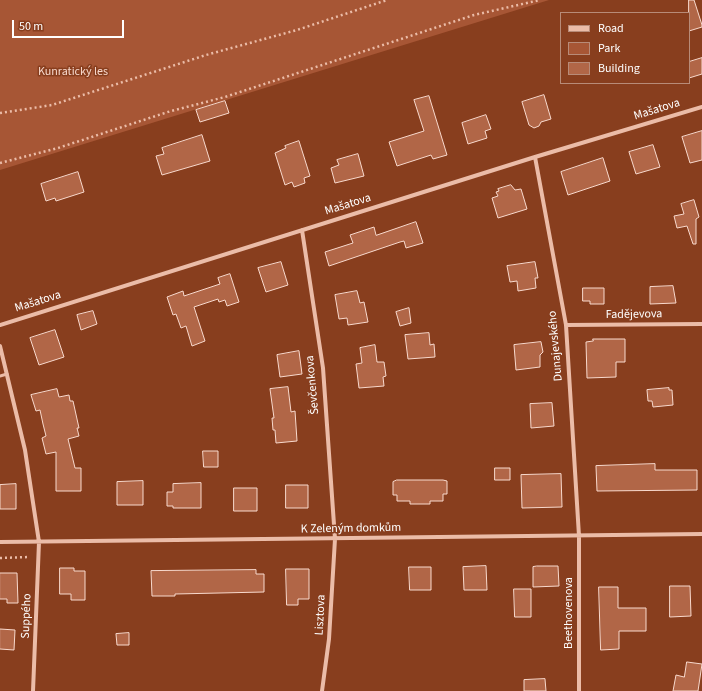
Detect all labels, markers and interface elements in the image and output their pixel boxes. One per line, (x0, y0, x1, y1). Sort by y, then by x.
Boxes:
scale bar (14, 12, 126, 38)
legend (560, 12, 690, 84)
text: 50 m (19, 18, 43, 35)
text: Road (598, 20, 624, 37)
text: Park (598, 40, 620, 57)
text: Building (598, 60, 640, 77)
park label: Kunratický les (38, 65, 108, 79)
street label: Mašatova (632, 96, 682, 124)
street label: Mašatova (323, 191, 373, 219)
street label: Mašatova (13, 288, 63, 316)
street label: Fadějevova (606, 307, 662, 323)
street label: Dunajevského (546, 310, 566, 382)
street label: Ševčenkova (303, 355, 323, 415)
street label: K Zeleným domkům (301, 521, 401, 537)
street label: Beethovenova (562, 577, 576, 649)
street label: Suppého (19, 593, 35, 639)
street label: Lisztova (313, 594, 329, 636)

